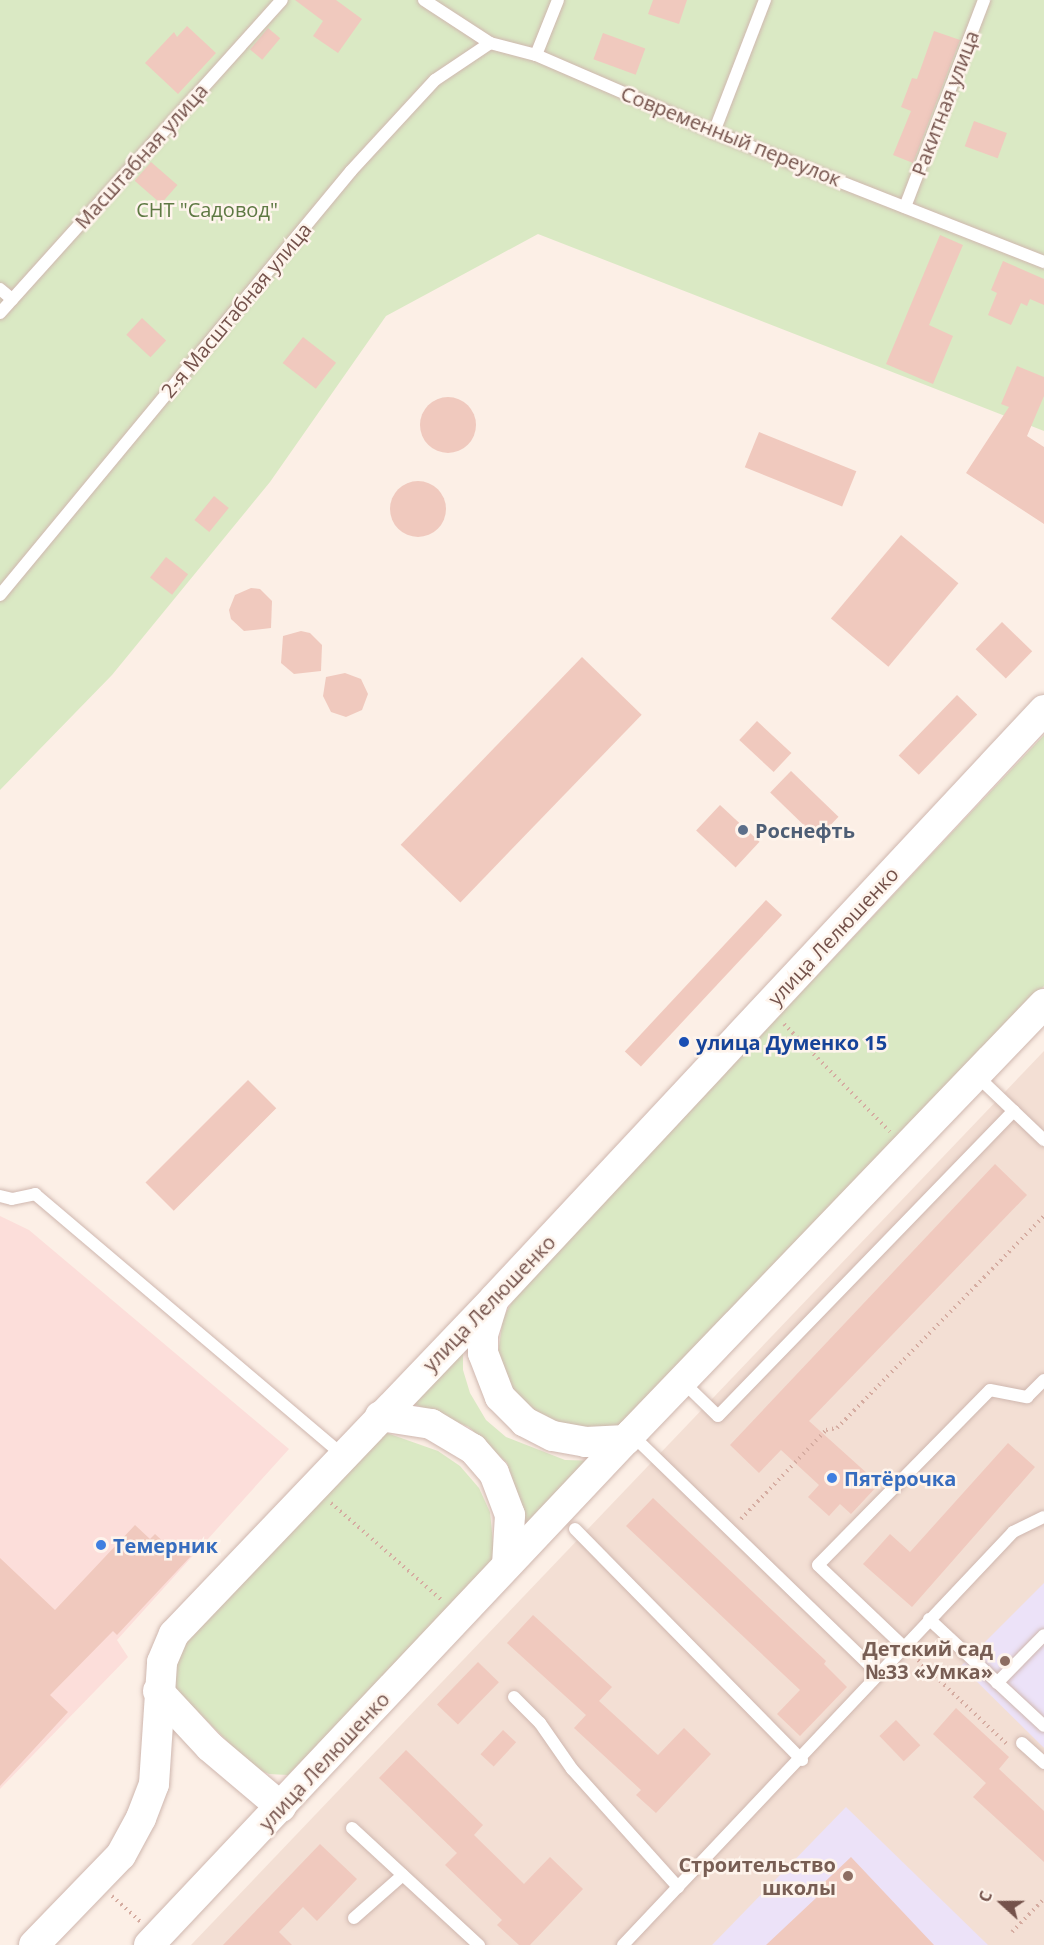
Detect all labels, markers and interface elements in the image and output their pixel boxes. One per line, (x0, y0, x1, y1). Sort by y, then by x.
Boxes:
street label: Ракитная улица (906, 27, 984, 179)
street label: Масштабная улица (70, 79, 212, 233)
street label: Современный переулок (618, 81, 844, 191)
park label: СНТ "Садовод" (136, 197, 278, 221)
street label: 2-я Масштабная улица (156, 218, 316, 402)
place label: Роснефть (755, 818, 855, 842)
marker: Роснефть (736, 823, 750, 837)
street label: улица Лелюшенко (763, 862, 903, 1010)
place label: улица Думенко 15 (696, 1030, 887, 1054)
marker: улица Думенко 15 (677, 1035, 691, 1049)
street label: улица Лелюшенко (418, 1230, 560, 1376)
place label: Пятёрочка (844, 1466, 956, 1490)
marker: Пятёрочка (825, 1471, 839, 1485)
place label: Темерник (113, 1533, 218, 1557)
marker: Темерник (94, 1538, 108, 1552)
place label: Детский сад №33 «Умка» (863, 1637, 993, 1684)
marker: Детский сад №33 «Умка» (998, 1654, 1012, 1668)
street label: улица Лелюшенко (254, 1687, 394, 1835)
place label: Строительство школы (678, 1852, 836, 1899)
marker: Строительство школы (841, 1869, 855, 1883)
north arrow (972, 1873, 1032, 1933)
text: С (973, 1888, 997, 1905)

